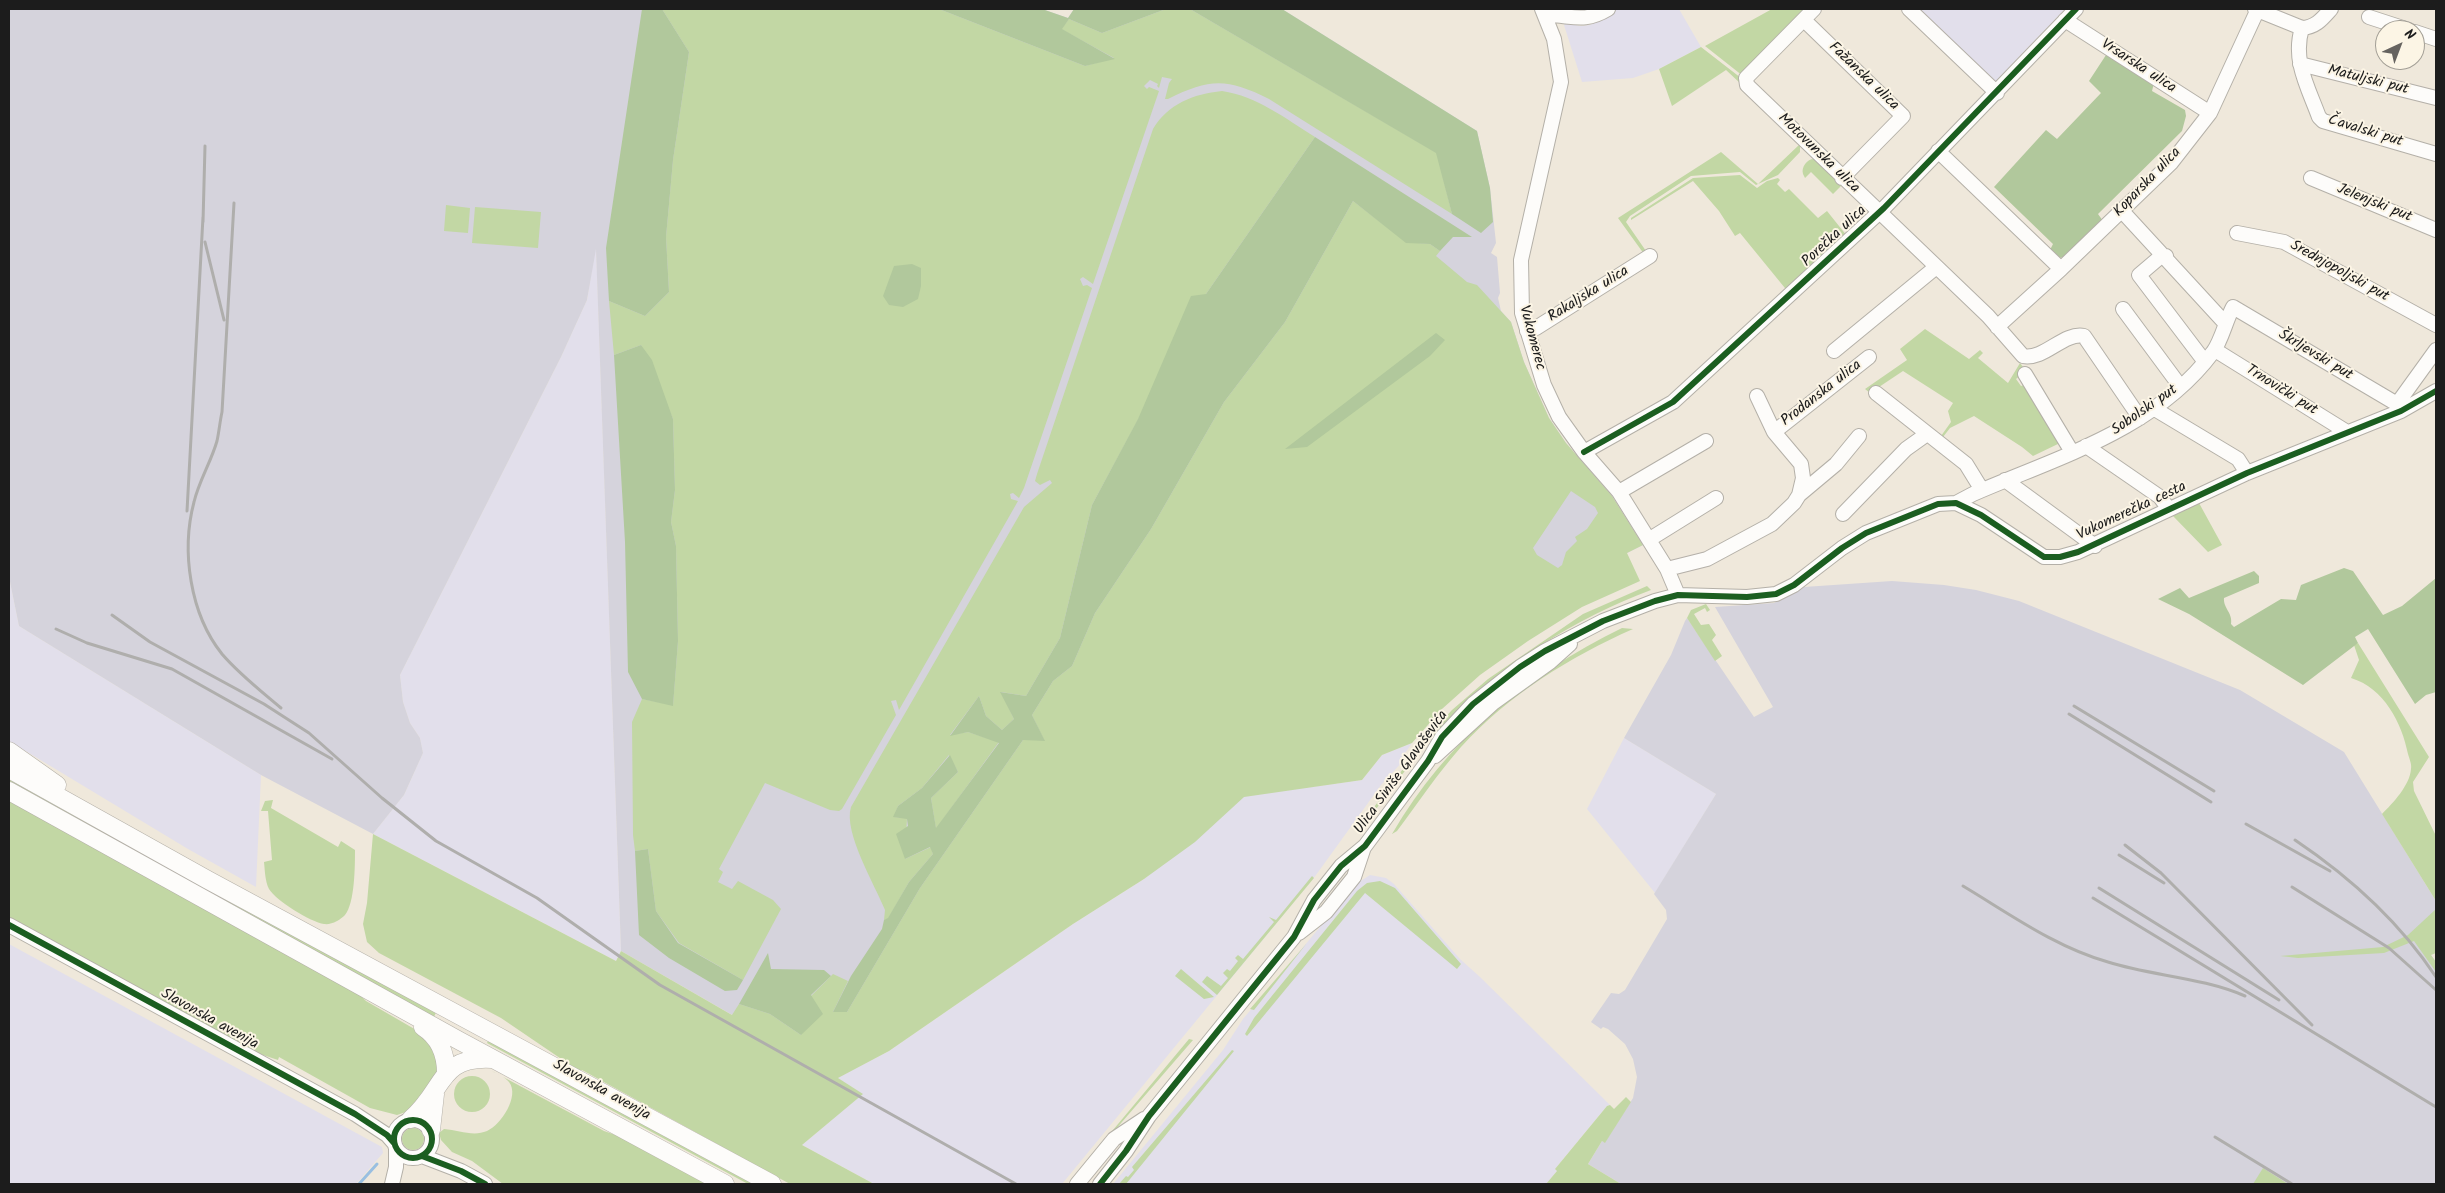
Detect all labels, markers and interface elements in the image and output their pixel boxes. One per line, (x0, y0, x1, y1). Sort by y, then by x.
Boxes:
north arrow (2375, 20, 2425, 70)
text: N (2399, 24, 2420, 46)
street label: Vrsarska ulica (2097, 36, 2179, 98)
street label: Fažanska ulica (1824, 39, 1902, 115)
street label: Matuljski put (2326, 62, 2410, 100)
street label: Motovunska ulica (1773, 110, 1863, 198)
street label: Čavalski put (2325, 112, 2405, 152)
street label: Koparska ulica (2110, 145, 2186, 221)
street label: Jelenjski put (2334, 181, 2414, 227)
street label: Porečka ulica (1799, 203, 1871, 271)
street label: Srednjopoljski put (2286, 237, 2392, 307)
street label: Rakaljska ulica (1545, 263, 1633, 327)
street label: Vukomerec (1514, 304, 1548, 372)
street label: Škrljevski put (2275, 327, 2355, 385)
street label: Prodanska ulica (1778, 357, 1866, 431)
street label: Trnovički put (2242, 362, 2320, 420)
street label: Sobolski put (2109, 382, 2181, 440)
street label: Vukomerečka cesta (2074, 479, 2190, 545)
street label: Ulica Siniše Glavaševića (1351, 708, 1453, 838)
street label: Slavonska avenija (157, 986, 261, 1054)
street label: Slavonska avenija (549, 1057, 653, 1125)

